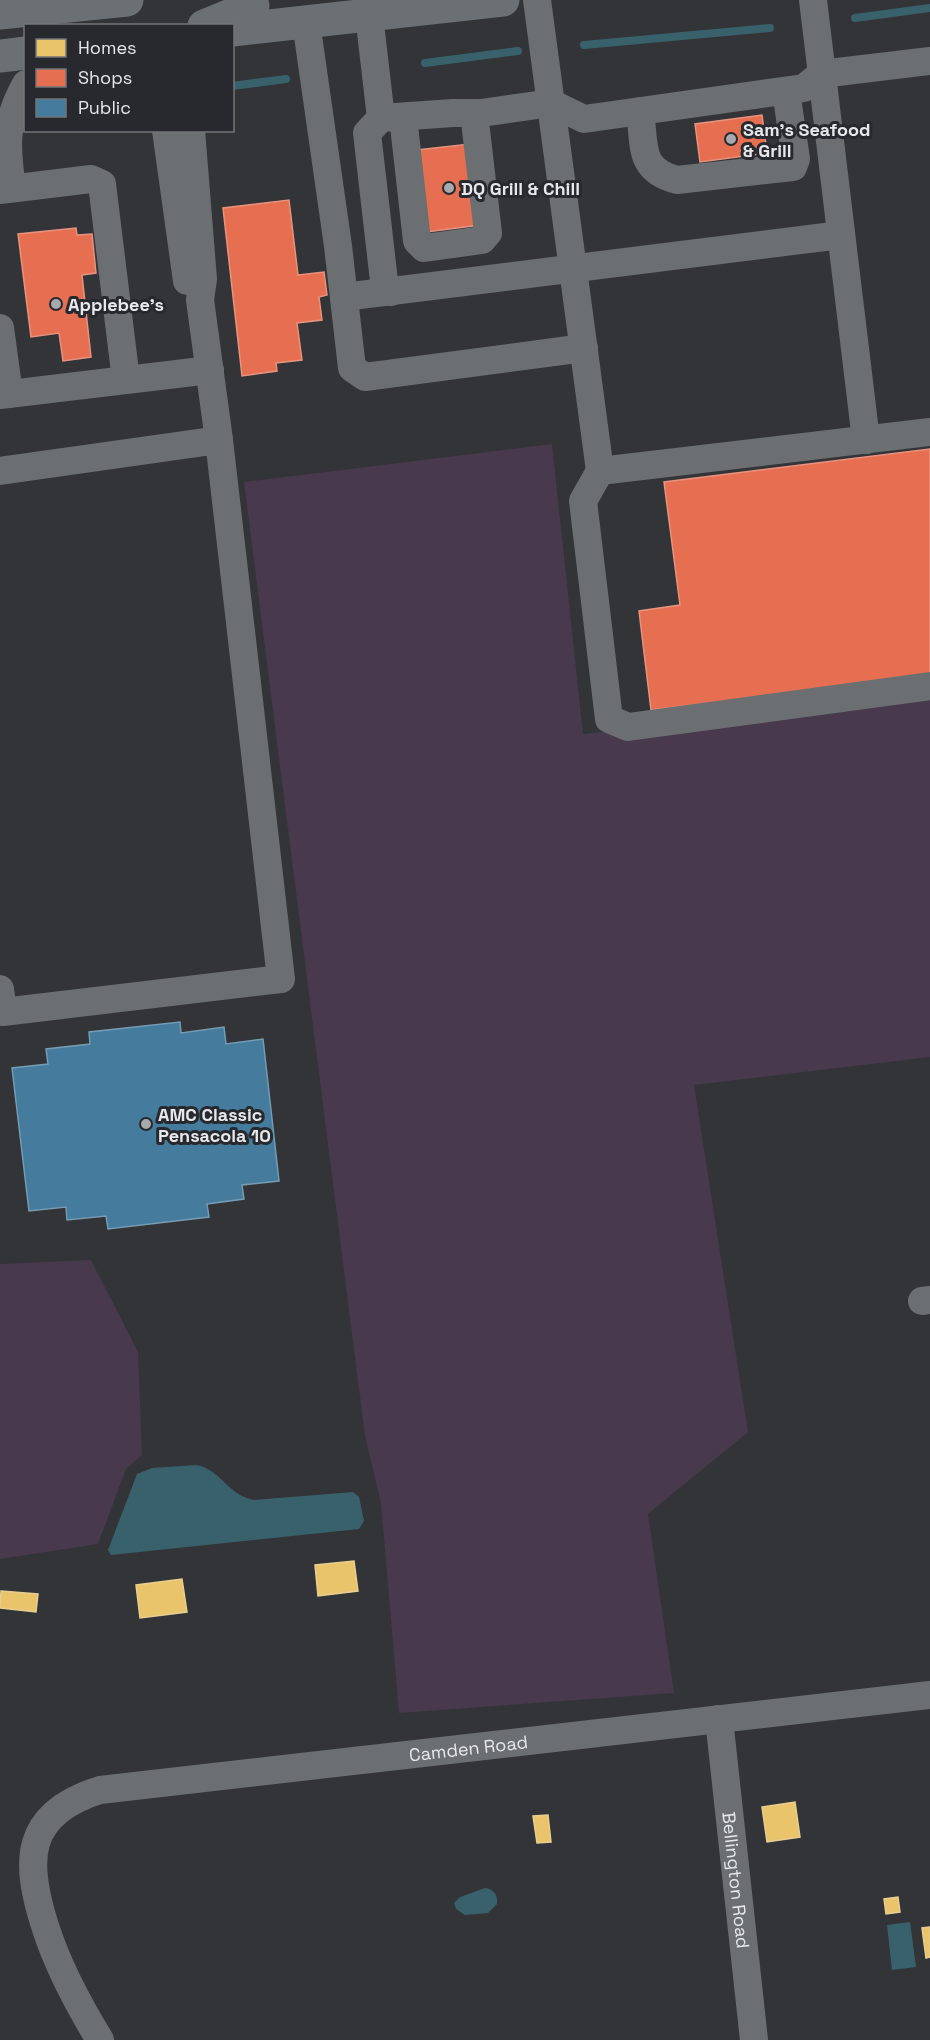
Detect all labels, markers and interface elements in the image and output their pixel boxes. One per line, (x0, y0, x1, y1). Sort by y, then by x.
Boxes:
legend (24, 24, 234, 132)
text: Homes (78, 36, 137, 59)
text: Shops (78, 66, 132, 89)
text: Public (78, 96, 131, 119)
place label: Sam's Seafood & Grill (743, 118, 871, 162)
marker: Sam's Seafood & Grill (724, 132, 738, 146)
place label: DQ Grill & Chill (461, 177, 580, 200)
marker: DQ Grill & Chill (442, 181, 456, 195)
place label: Applebee's (68, 293, 164, 316)
marker: Applebee's (49, 297, 63, 311)
place label: AMC Classic Pensacola 10 (158, 1103, 271, 1147)
marker: AMC Classic Pensacola 10 (139, 1117, 153, 1131)
street label: Camden Road (408, 1730, 529, 1766)
street label: Bellington Road (718, 1811, 755, 1950)

